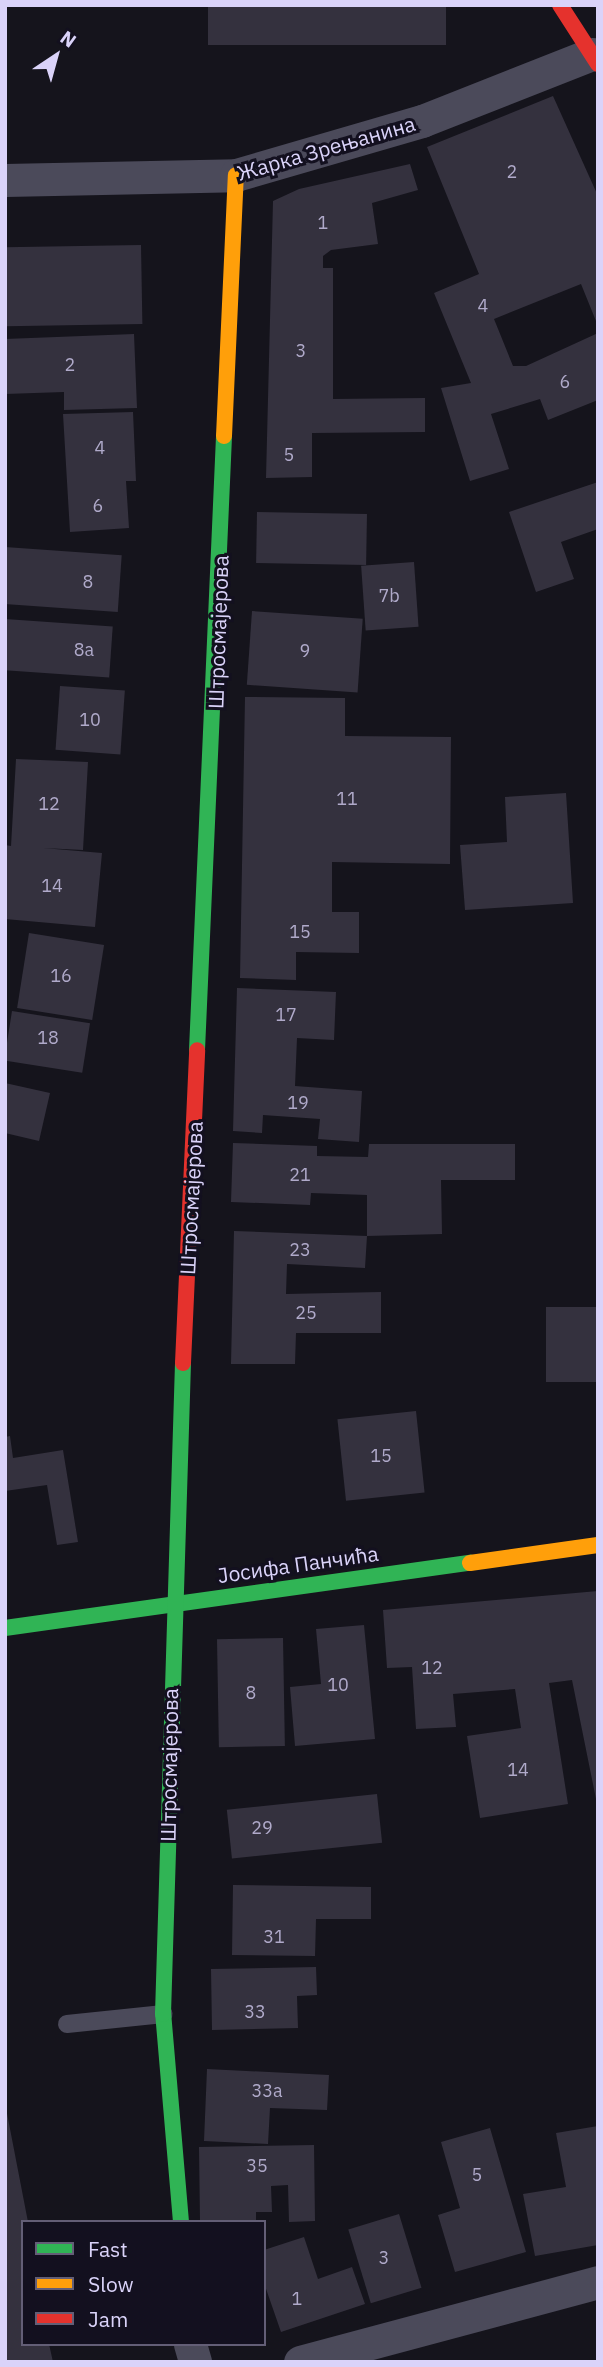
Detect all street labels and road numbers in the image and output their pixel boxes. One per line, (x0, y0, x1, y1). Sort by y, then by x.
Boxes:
street label: Жарка Зрењанина (234, 110, 418, 186)
street label: Штросмајерова (203, 555, 233, 709)
street label: Штросмајерова (174, 1121, 208, 1275)
street label: Јосифа Панчића (216, 1540, 380, 1588)
street label: Штросмајерова (155, 1688, 183, 1842)

